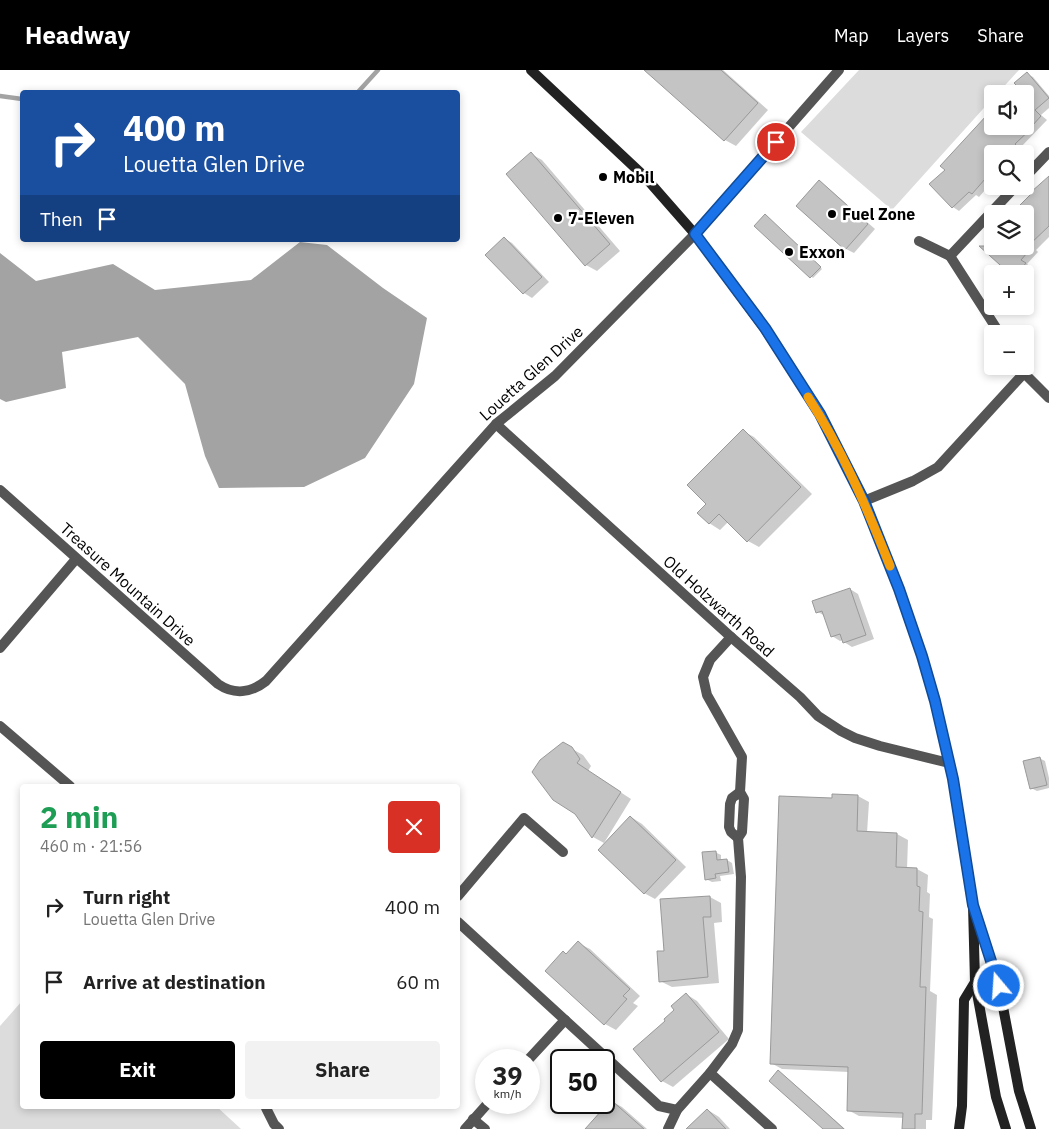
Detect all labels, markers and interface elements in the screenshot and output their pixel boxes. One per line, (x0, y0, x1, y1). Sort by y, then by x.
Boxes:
text: Headway (25, 19, 130, 51)
text: Map (834, 24, 869, 47)
text: Layers (897, 24, 949, 47)
text: Share (977, 24, 1024, 47)
map controls (984, 85, 1034, 375)
button: sound (984, 85, 1034, 135)
text: 400 m (123, 105, 226, 151)
icon: right (40, 110, 105, 175)
pin (755, 121, 797, 163)
icon: arrive (762, 128, 790, 156)
button: search (984, 145, 1034, 195)
text: Louetta Glen Drive (123, 149, 305, 178)
place label: Mobil (613, 167, 654, 187)
marker: Mobil (597, 171, 609, 183)
place label: Fuel Zone (842, 204, 915, 224)
icon: arrive (93, 205, 121, 233)
button: layers (984, 205, 1034, 255)
text: Then (40, 207, 83, 231)
place label: 7-Eleven (568, 208, 634, 228)
marker: Fuel Zone (826, 208, 838, 220)
marker: 7-Eleven (552, 212, 564, 224)
place label: Exxon (799, 242, 845, 262)
marker: Exxon (783, 246, 795, 258)
button: + (984, 265, 1034, 315)
street label: Louetta Glen Drive (475, 321, 587, 425)
button: − (984, 325, 1034, 375)
street label: Treasure Mountain Drive (56, 518, 200, 650)
street label: Old Holzwarth Road (659, 551, 779, 661)
text: 2 min (40, 797, 118, 836)
button: close (388, 801, 440, 853)
text: 460 m · 21:56 (40, 836, 142, 856)
text: Turn right (83, 885, 170, 909)
icon: right (40, 893, 68, 921)
text: 400 m (385, 895, 440, 919)
text: Louetta Glen Drive (83, 909, 215, 929)
position arrow (972, 959, 1024, 1011)
icon: arrive (40, 968, 68, 996)
text: Arrive at destination (83, 970, 266, 994)
text: 60 m (396, 970, 440, 994)
button: Exit (40, 1041, 235, 1099)
button: Share (245, 1041, 440, 1099)
speed limit sign: 50 (550, 1049, 615, 1114)
text: 39 (492, 1059, 523, 1092)
text: km/h (493, 1086, 522, 1101)

